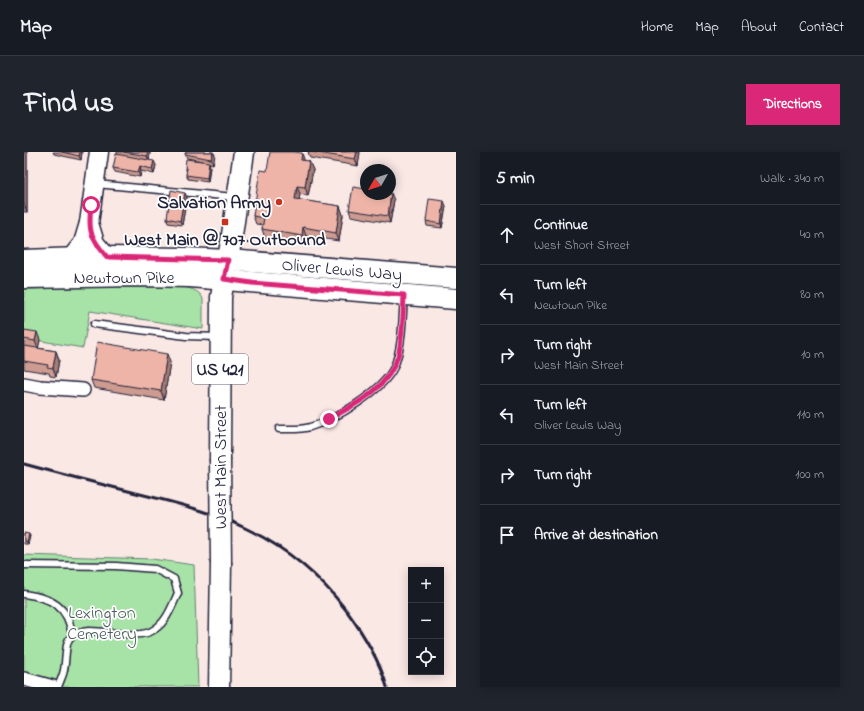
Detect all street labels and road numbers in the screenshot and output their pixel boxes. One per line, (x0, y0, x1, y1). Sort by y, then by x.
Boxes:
street label: Oliver Lewis Way (281, 253, 403, 289)
street label: Newtown Pike (73, 266, 175, 292)
road number: US 421 (192, 354, 248, 384)
street label: West Main Street (209, 405, 235, 529)

